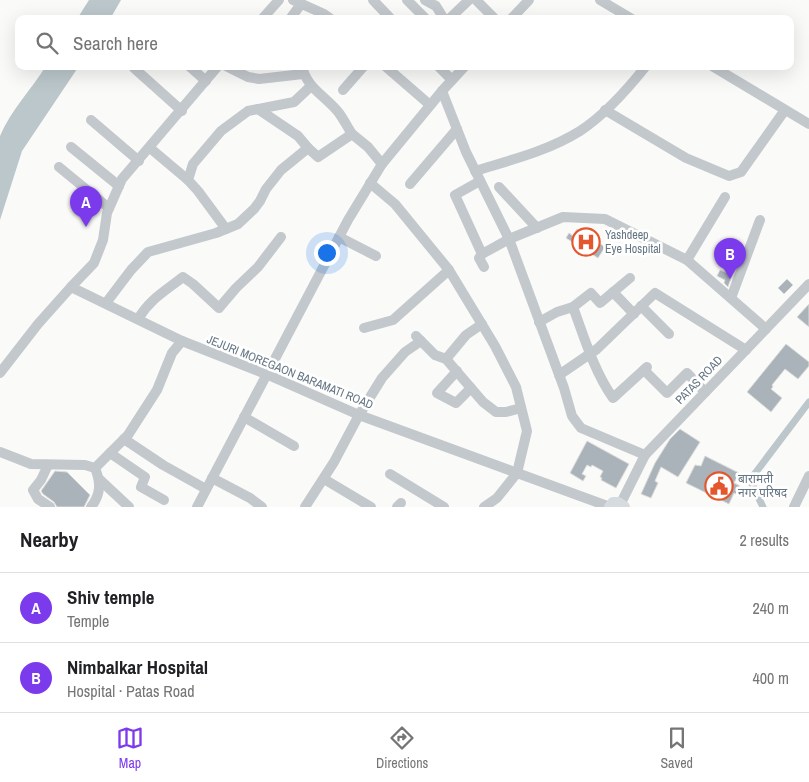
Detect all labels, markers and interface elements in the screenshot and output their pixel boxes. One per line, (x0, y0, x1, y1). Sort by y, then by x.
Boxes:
search box (15, 15, 794, 70)
icon: search (33, 29, 61, 57)
text: Search here (73, 30, 158, 56)
pin: A (70, 186, 102, 227)
hospital icon: Yashdeep Eye Hospital (571, 227, 601, 257)
place label: Yashdeep Eye Hospital (605, 227, 661, 257)
pin: B (714, 238, 746, 279)
your location (314, 240, 340, 266)
street label: JEJURI MOREGAON BARAMATI ROAD (204, 331, 376, 413)
street label: PATAS ROAD (672, 352, 726, 408)
public building icon: बारामती नगर परिषद (704, 471, 734, 501)
place label: बारामती नगर परिषद (738, 471, 788, 501)
text: Nearby (20, 525, 78, 554)
text: 2 results (739, 529, 789, 551)
text: Shiv temple (67, 584, 154, 610)
text: A (31, 597, 41, 619)
text: 240 m (753, 597, 789, 619)
text: Temple (67, 610, 109, 632)
text: Nimbalkar Hospital (67, 654, 208, 680)
text: B (31, 667, 41, 689)
text: 400 m (753, 667, 789, 689)
text: Hospital · Patas Road (67, 680, 195, 702)
tab: Map (116, 724, 144, 772)
tab: Directions (376, 724, 428, 772)
tab: Saved (660, 724, 693, 772)

